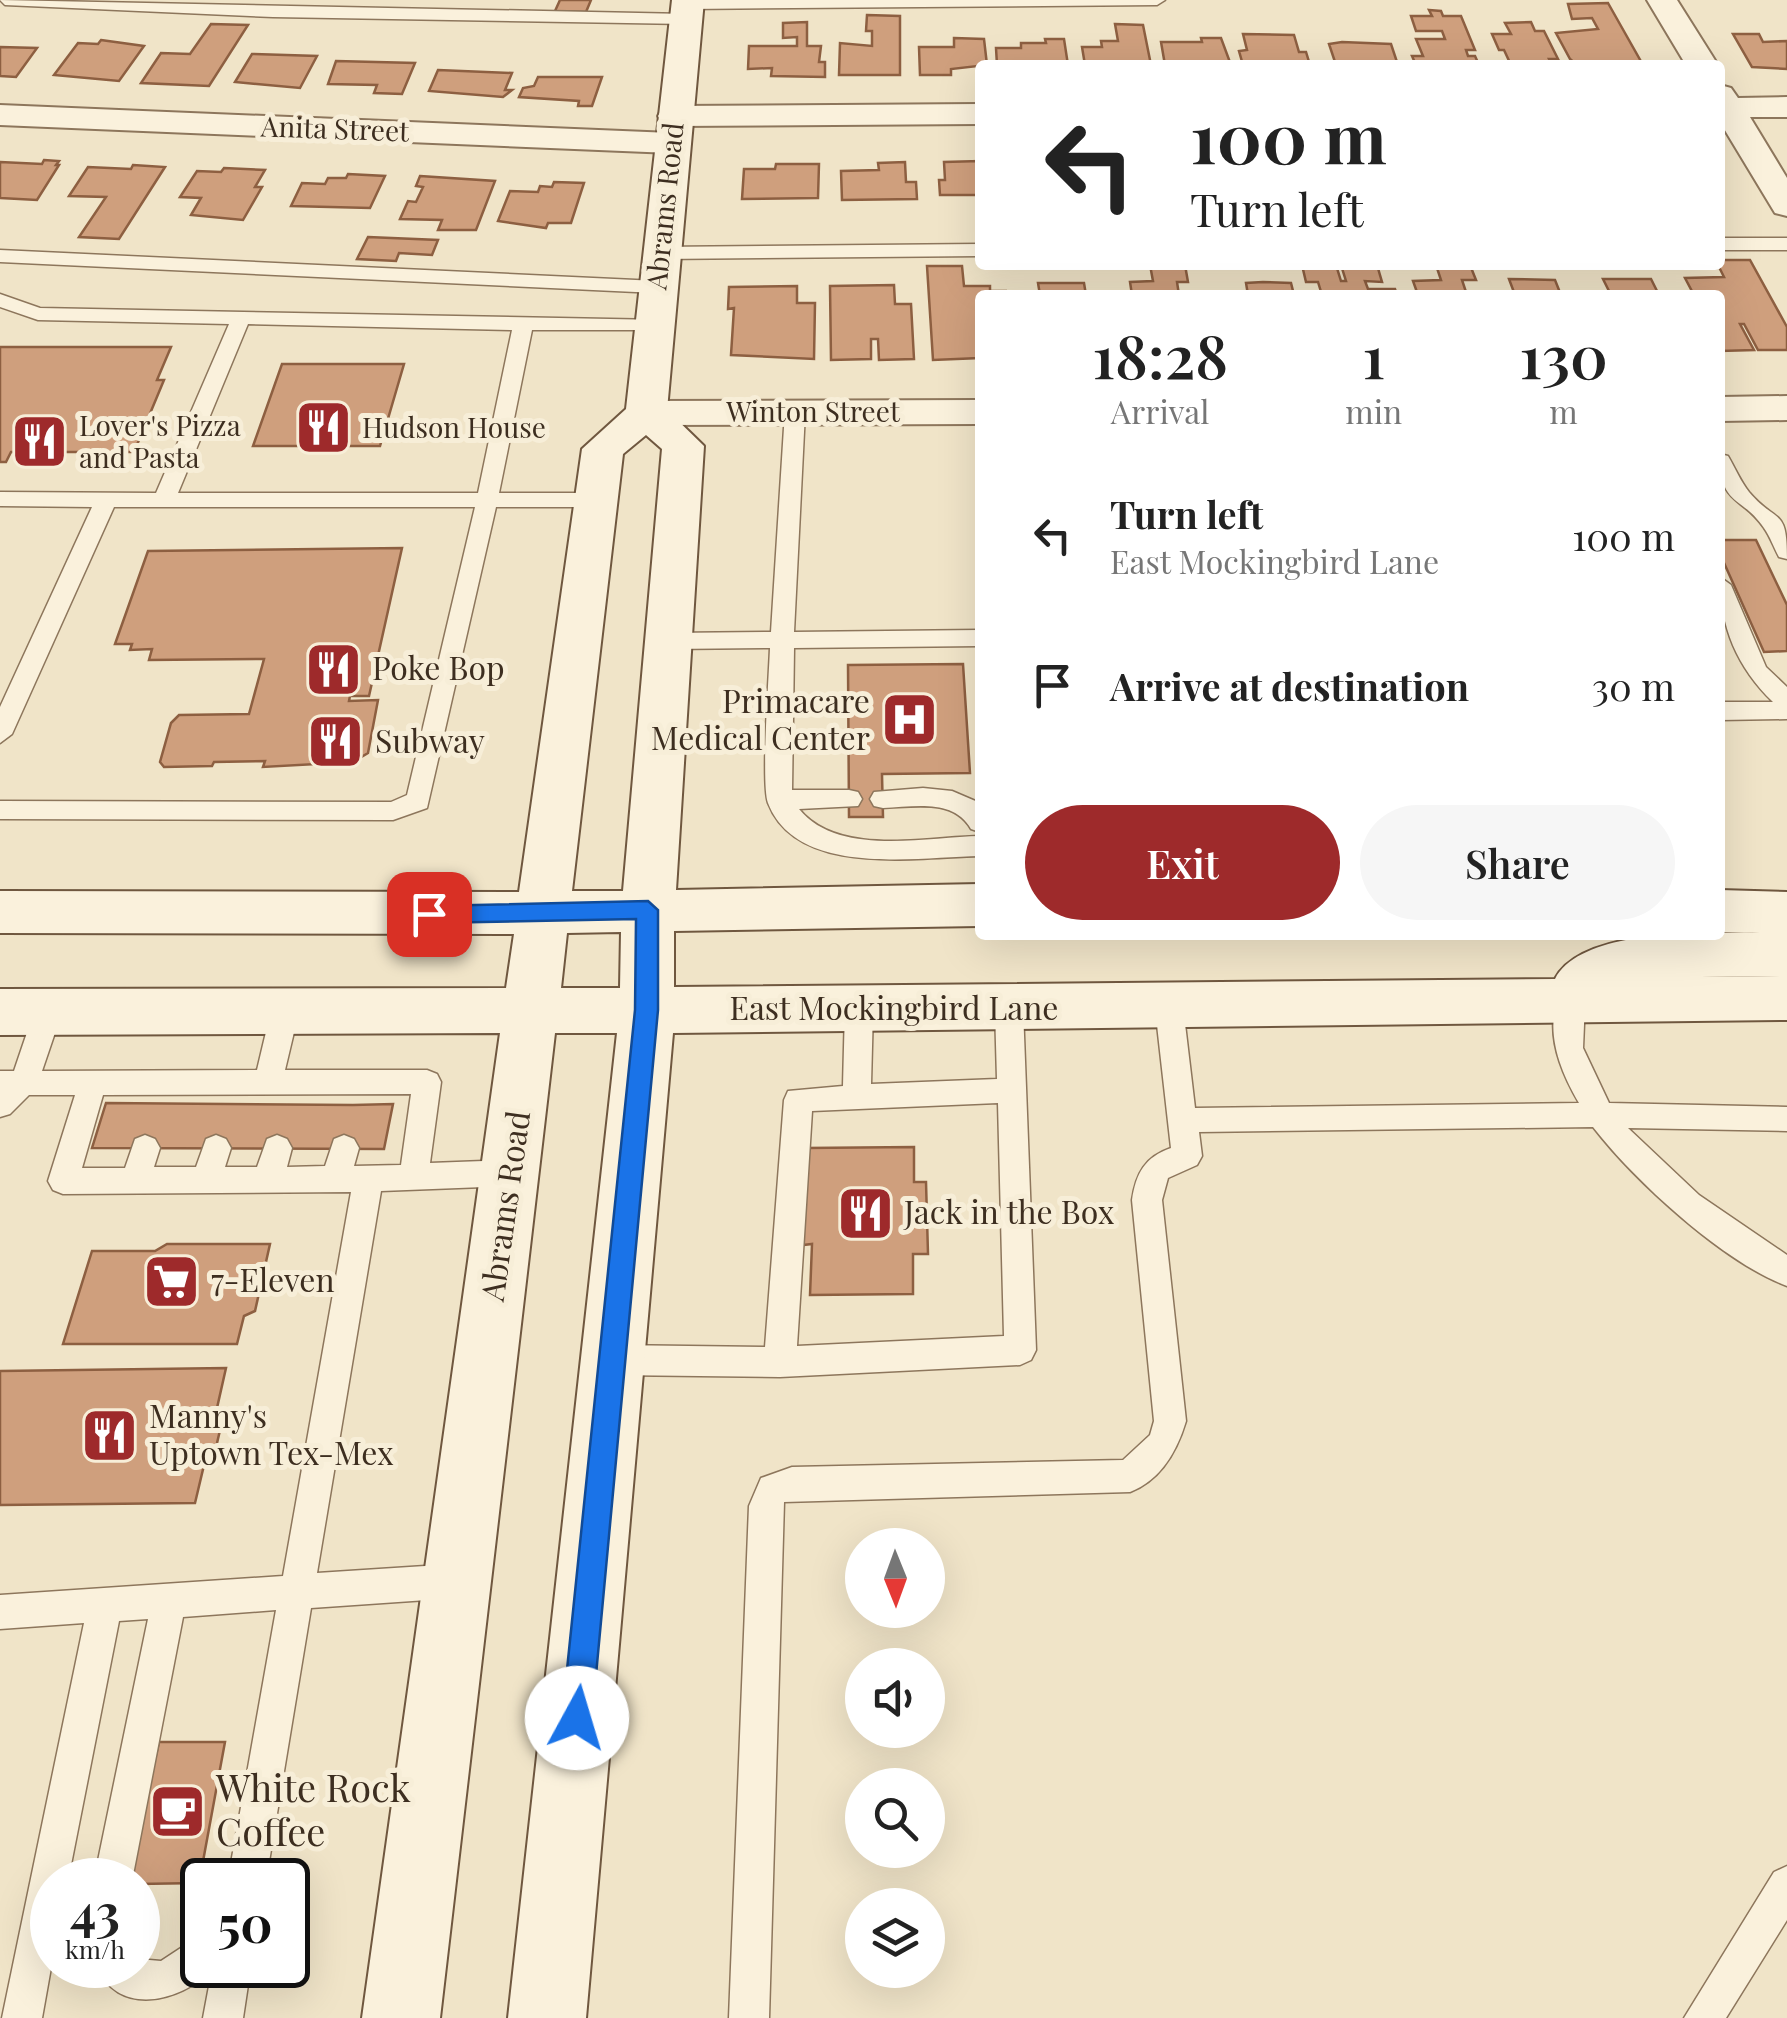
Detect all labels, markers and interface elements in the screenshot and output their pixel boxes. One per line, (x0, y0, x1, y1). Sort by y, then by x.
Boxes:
text: 100 m (1190, 88, 1387, 182)
icon: left (1025, 100, 1155, 230)
street label: Anita Street (259, 106, 411, 149)
street label: Abrams Road (636, 120, 691, 292)
text: Turn left (1190, 178, 1364, 238)
text: 18:28 (1092, 314, 1228, 394)
text: 1 (1362, 314, 1385, 394)
text: 130 (1519, 314, 1608, 394)
text: Arrival (1111, 389, 1209, 432)
text: min (1345, 389, 1402, 432)
text: m (1549, 389, 1578, 432)
street label: Winton Street (725, 392, 901, 429)
restaurant icon: Hudson House (293, 398, 353, 458)
place label: Lover's Pizza and Pasta (79, 406, 241, 475)
place label: Hudson House (362, 408, 546, 445)
restaurant icon: Lover's Pizza and Pasta (10, 412, 70, 472)
text: Turn left (1110, 488, 1263, 539)
icon: left (1025, 508, 1080, 563)
text: 100 m (1572, 510, 1675, 561)
text: East Mockingbird Lane (1110, 539, 1439, 582)
restaurant icon: Poke Bop (303, 639, 363, 699)
place label: Poke Bop (372, 645, 505, 688)
icon: arrive (1025, 658, 1080, 713)
text: Arrive at destination (1110, 660, 1469, 711)
text: 30 m (1592, 660, 1675, 711)
place label: Primacare Medical Center (651, 678, 870, 758)
hospital icon: Primacare Medical Center (879, 690, 939, 750)
restaurant icon: Subway (306, 712, 366, 772)
place label: Subway (375, 718, 485, 761)
button: Exit (1025, 805, 1340, 920)
button: Share (1360, 805, 1675, 920)
pin (387, 872, 472, 957)
icon: arrive (402, 887, 457, 942)
street label: East Mockingbird Lane (729, 985, 1059, 1028)
street label: Abrams Road (469, 1108, 538, 1305)
restaurant icon: Jack in the Box (835, 1183, 895, 1243)
place label: Jack in the Box (903, 1189, 1115, 1232)
supermarket icon: 7-Eleven (142, 1251, 202, 1311)
place label: 7-Eleven (211, 1257, 335, 1300)
place label: Manny's Uptown Tex-Mex (149, 1393, 394, 1473)
restaurant icon: Manny's Uptown Tex-Mex (80, 1405, 140, 1465)
north arrow (845, 1528, 945, 1628)
map controls (845, 1528, 945, 1988)
button: sound (845, 1648, 945, 1748)
position arrow (525, 1666, 629, 1770)
place label: White Rock Coffee (215, 1761, 411, 1856)
button: search (845, 1768, 945, 1868)
cafe icon: White Rock Coffee (147, 1781, 207, 1841)
speed limit sign: 50 (180, 1858, 310, 1988)
text: 43 (70, 1877, 120, 1944)
button: layers (845, 1888, 945, 1988)
text: km/h (65, 1932, 125, 1965)

